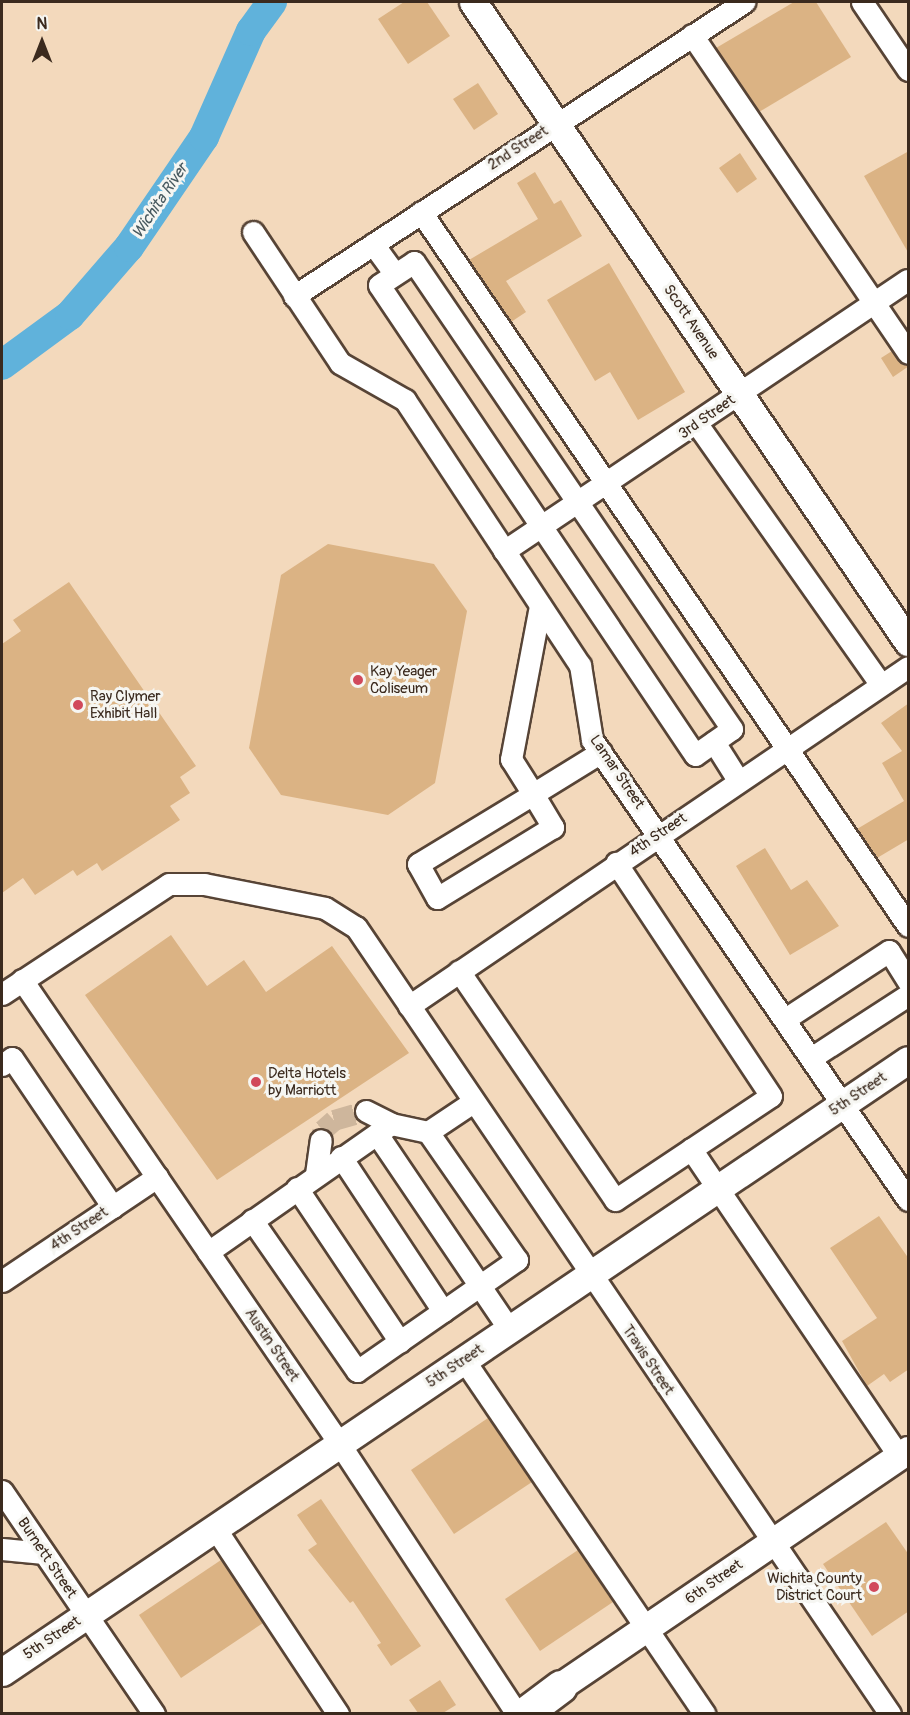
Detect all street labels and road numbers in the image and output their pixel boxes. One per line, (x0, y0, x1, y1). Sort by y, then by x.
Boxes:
street label: 2nd Street (485, 122, 551, 174)
street label: Scott Avenue (660, 281, 722, 363)
street label: 3rd Street (675, 391, 739, 443)
street label: Lamar Street (586, 732, 648, 812)
street label: 4th Street (626, 809, 690, 861)
street label: 5th Street (826, 1068, 890, 1120)
street label: 4th Street (47, 1203, 111, 1255)
street label: Austin Street (241, 1305, 303, 1385)
street label: Travis Street (618, 1322, 678, 1398)
street label: 5th Street (423, 1340, 487, 1392)
street label: Burnett Street (13, 1514, 81, 1602)
street label: 6th Street (682, 1556, 746, 1608)
street label: 5th Street (20, 1612, 84, 1664)

